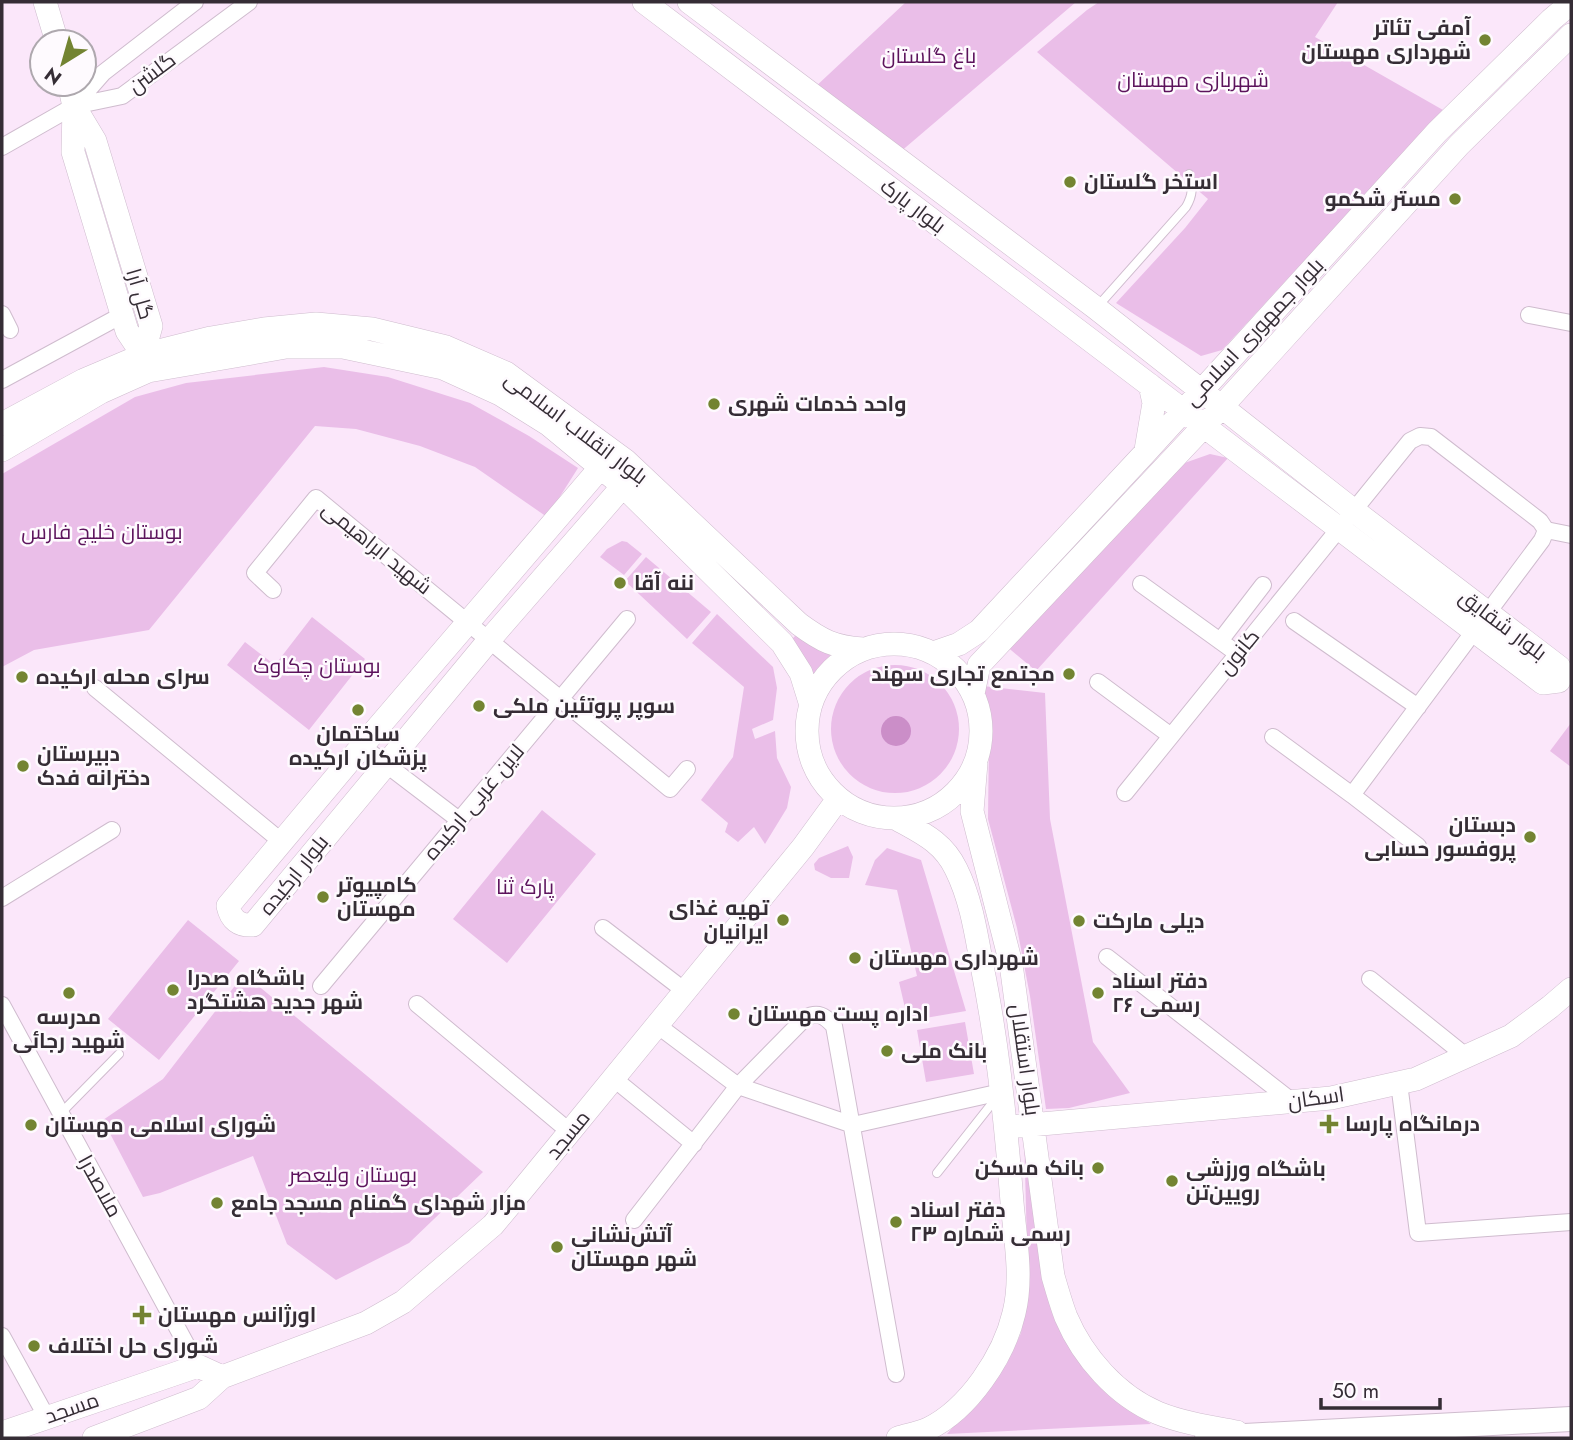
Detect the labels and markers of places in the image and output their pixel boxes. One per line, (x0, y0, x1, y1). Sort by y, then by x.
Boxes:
place label: آمفی تئاتر شهرداری مهستان (1301, 13, 1471, 67)
marker: آمفی تئاتر شهرداری مهستان (1477, 32, 1493, 48)
place label: استخر گلستان (1084, 167, 1218, 197)
marker: استخر گلستان (1062, 174, 1078, 190)
place label: مستر شکمو (1324, 184, 1441, 214)
marker: مستر شکمو (1447, 191, 1463, 207)
place label: واحد خدمات شهری (728, 389, 906, 419)
marker: واحد خدمات شهری (706, 396, 722, 412)
place label: ننه آقا (634, 568, 694, 598)
marker: ننه آقا (612, 575, 628, 591)
place label: مجتمع تجاری سهند (871, 659, 1055, 689)
place label: سرای محله ارکیده (36, 662, 210, 692)
marker: مجتمع تجاری سهند (1061, 666, 1077, 682)
marker: سرای محله ارکیده (14, 669, 30, 685)
place label: سوپر پروتئین ملکی (493, 691, 675, 721)
marker: سوپر پروتئین ملکی (471, 698, 487, 714)
marker: ساختمان پزشکان ارکیده (350, 702, 366, 718)
place label: ساختمان پزشکان ارکیده (289, 719, 427, 773)
place label: دبیرستان دخترانه فدک (37, 739, 150, 793)
marker: دبیرستان دخترانه فدک (15, 758, 31, 774)
place label: دبستان پروفسور حسابی (1364, 810, 1516, 864)
marker: دبستان پروفسور حسابی (1522, 829, 1538, 845)
place label: کامپیوتر مهستان (336, 870, 417, 924)
marker: کامپیوتر مهستان (315, 889, 331, 905)
place label: تهیه غذای ایرانیان (669, 893, 770, 947)
place label: دیلی مارکت (1093, 906, 1205, 936)
marker: تهیه غذای ایرانیان (775, 912, 791, 928)
marker: دیلی مارکت (1071, 913, 1087, 929)
place label: شهرداری مهستان (869, 943, 1039, 973)
marker: شهرداری مهستان (847, 950, 863, 966)
place label: باشگاه صدرا شهر جدید هشتگرد (187, 963, 363, 1017)
place label: دفتر اسناد رسمی ۲۶ (1112, 966, 1208, 1020)
marker: باشگاه صدرا شهر جدید هشتگرد (165, 982, 181, 998)
marker: مدرسه شهید رجائی (61, 985, 77, 1001)
marker: دفتر اسناد رسمی ۲۶ (1090, 985, 1106, 1001)
place label: اداره پست مهستان (748, 999, 929, 1029)
place label: مدرسه شهید رجائی (13, 1002, 125, 1056)
marker: اداره پست مهستان (726, 1006, 742, 1022)
place label: بانک ملی (901, 1036, 987, 1066)
marker: بانک ملی (879, 1043, 895, 1059)
place label: درمانگاه پارسا (1345, 1109, 1480, 1139)
place label: شورای اسلامی مهستان (45, 1110, 276, 1140)
marker: درمانگاه پارسا (1319, 1114, 1339, 1134)
marker: شورای اسلامی مهستان (23, 1117, 39, 1133)
place label: بانک مسکن (975, 1153, 1084, 1183)
place label: باشگاه ورزشی رویین‌تن (1186, 1154, 1326, 1208)
marker: بانک مسکن (1090, 1160, 1106, 1176)
marker: باشگاه ورزشی رویین‌تن (1164, 1173, 1180, 1189)
place label: مزار شهدای گمنام مسجد جامع (231, 1188, 526, 1218)
marker: مزار شهدای گمنام مسجد جامع (209, 1195, 225, 1211)
place label: دفتر اسناد رسمی شماره ۲۳ (910, 1195, 1071, 1249)
marker: دفتر اسناد رسمی شماره ۲۳ (888, 1214, 904, 1230)
place label: آتش‌نشانی شهر مهستان (571, 1220, 697, 1274)
marker: آتش‌نشانی شهر مهستان (549, 1239, 565, 1255)
place label: اورژانس مهستان (158, 1300, 316, 1330)
marker: اورژانس مهستان (132, 1305, 152, 1325)
place label: شورای حل اختلاف (48, 1331, 218, 1361)
marker: شورای حل اختلاف (26, 1338, 42, 1354)

